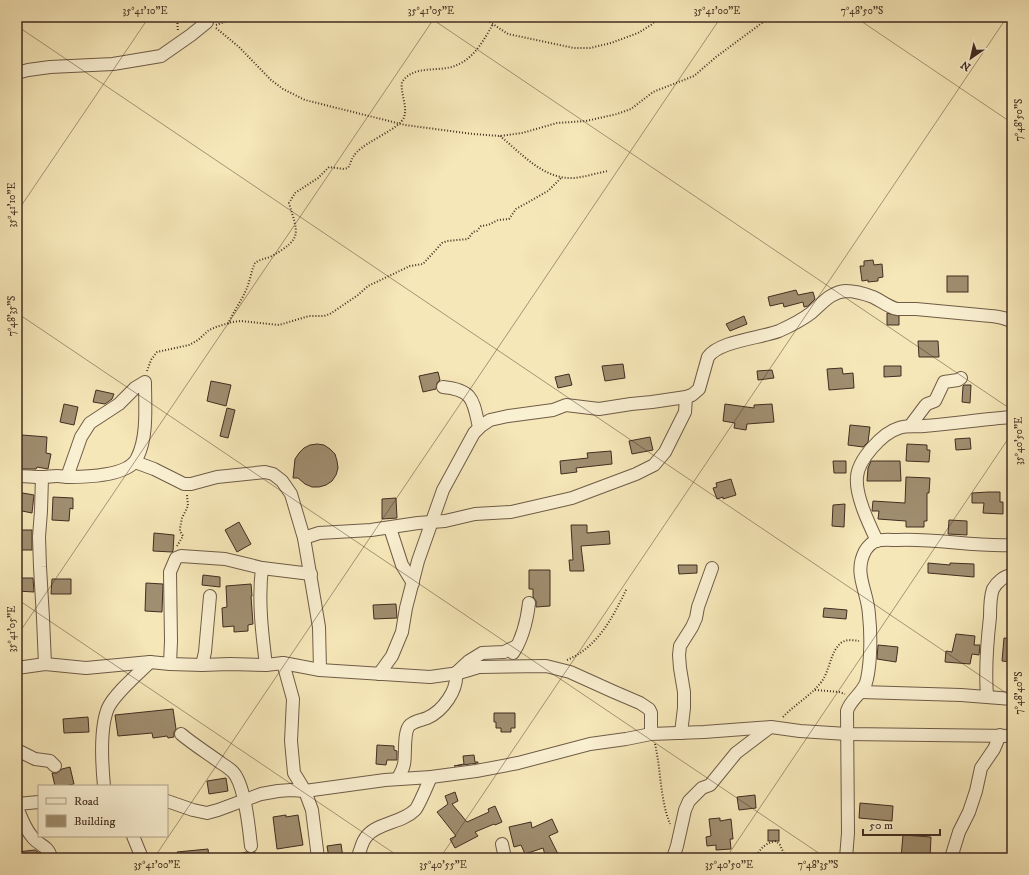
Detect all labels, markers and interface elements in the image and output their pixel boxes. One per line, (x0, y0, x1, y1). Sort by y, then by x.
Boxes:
text: 35°41'10"E (123, 5, 167, 17)
text: 35°41'05"E (408, 5, 454, 17)
text: 35°41'00"E (694, 5, 740, 17)
text: 7°48'50"S (841, 5, 883, 17)
north arrow (951, 38, 991, 78)
text: N (958, 57, 974, 74)
text: 7°48'50"S (1013, 99, 1025, 141)
text: 35°41'10"E (6, 183, 18, 227)
text: 7°48'35"S (6, 296, 18, 336)
text: 35°40'50"E (1013, 417, 1025, 465)
text: 35°41'05"E (6, 606, 18, 652)
text: 7°48'40"S (1013, 671, 1025, 715)
legend (38, 785, 168, 837)
text: Road (74, 794, 99, 809)
scale bar (863, 811, 940, 837)
text: Building (74, 814, 115, 829)
text: 50 m (869, 818, 893, 833)
text: 35°41'00"E (134, 859, 180, 871)
text: 35°40'55"E (419, 859, 467, 871)
text: 35°40'50"E (705, 859, 753, 871)
text: 7°48'35"S (798, 859, 838, 871)

